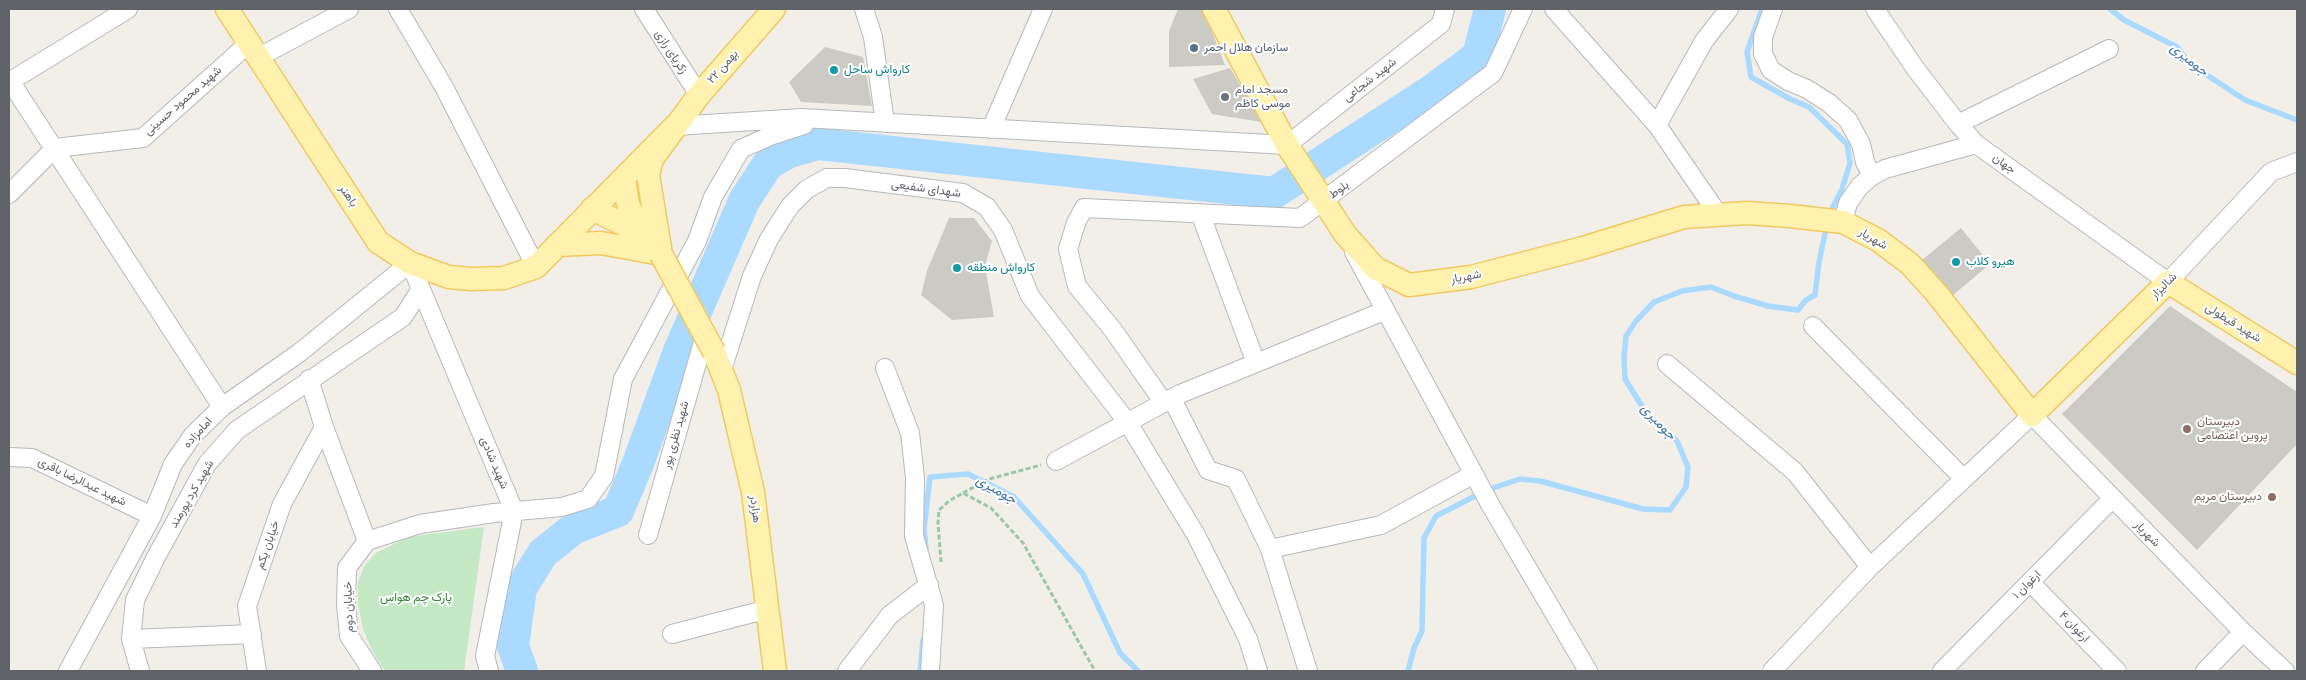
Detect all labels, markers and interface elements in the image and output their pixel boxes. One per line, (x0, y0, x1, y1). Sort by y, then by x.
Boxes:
street label: زکریای رازی (651, 27, 691, 77)
water label: جومیری (2167, 40, 2211, 80)
place label: سازمان هلال احمر (1204, 41, 1288, 55)
marker: سازمان هلال احمر (1188, 42, 1200, 54)
street label: ۲۲ بهمن (704, 47, 742, 87)
street label: شهید شجاعی (1340, 55, 1400, 105)
street label: شهید محمود حسینی (141, 63, 225, 139)
place label: کارواش ساحل (844, 63, 910, 77)
marker: کارواش ساحل (828, 64, 840, 76)
place label: مسجد امام موسی کاظم (1235, 83, 1291, 111)
marker: مسجد امام موسی کاظم (1219, 91, 1231, 103)
street label: جهان (1990, 151, 2018, 177)
street label: شهدای شفیعی (890, 177, 962, 201)
street label: بلوط (1326, 178, 1352, 202)
street label: باهنر (336, 182, 360, 210)
street label: شهریار (1856, 225, 1890, 253)
place label: هیرو کلاب (1966, 255, 2015, 269)
marker: هیرو کلاب (1950, 256, 1962, 268)
place label: کارواش منطقه (967, 261, 1035, 275)
marker: کارواش منطقه (951, 262, 963, 274)
street label: شهریار (1449, 267, 1483, 287)
street label: شالیزار (2148, 270, 2180, 302)
street label: شهید قیطولی (2202, 300, 2264, 346)
street label: شهید نظری پور (659, 399, 693, 471)
water label: جومیری (1637, 400, 1679, 444)
street label: امامزاده (180, 415, 216, 451)
place label: دبیرستان پروین اعتصامی (2197, 415, 2268, 443)
marker: دبیرستان پروین اعتصامی (2181, 423, 2193, 435)
street label: شهید شادی (477, 435, 511, 491)
street label: شهید عبدالرضا باقری (35, 454, 129, 510)
street label: شهید کرد پورمند (167, 458, 217, 530)
water label: جومیری (973, 472, 1019, 508)
place label: دبیرستان مریم (2194, 490, 2262, 504)
marker: دبیرستان مریم (2266, 491, 2278, 503)
street label: هزاردر (746, 494, 764, 524)
street label: شهریار (2131, 518, 2163, 550)
street label: خیابان یکم (253, 519, 283, 571)
street label: ارغوان ۱ (2010, 568, 2044, 602)
street label: خیابان دوم (341, 581, 357, 633)
park label: پارک چم هواس (380, 591, 452, 605)
street label: ارغوان ۴ (2056, 608, 2092, 646)

